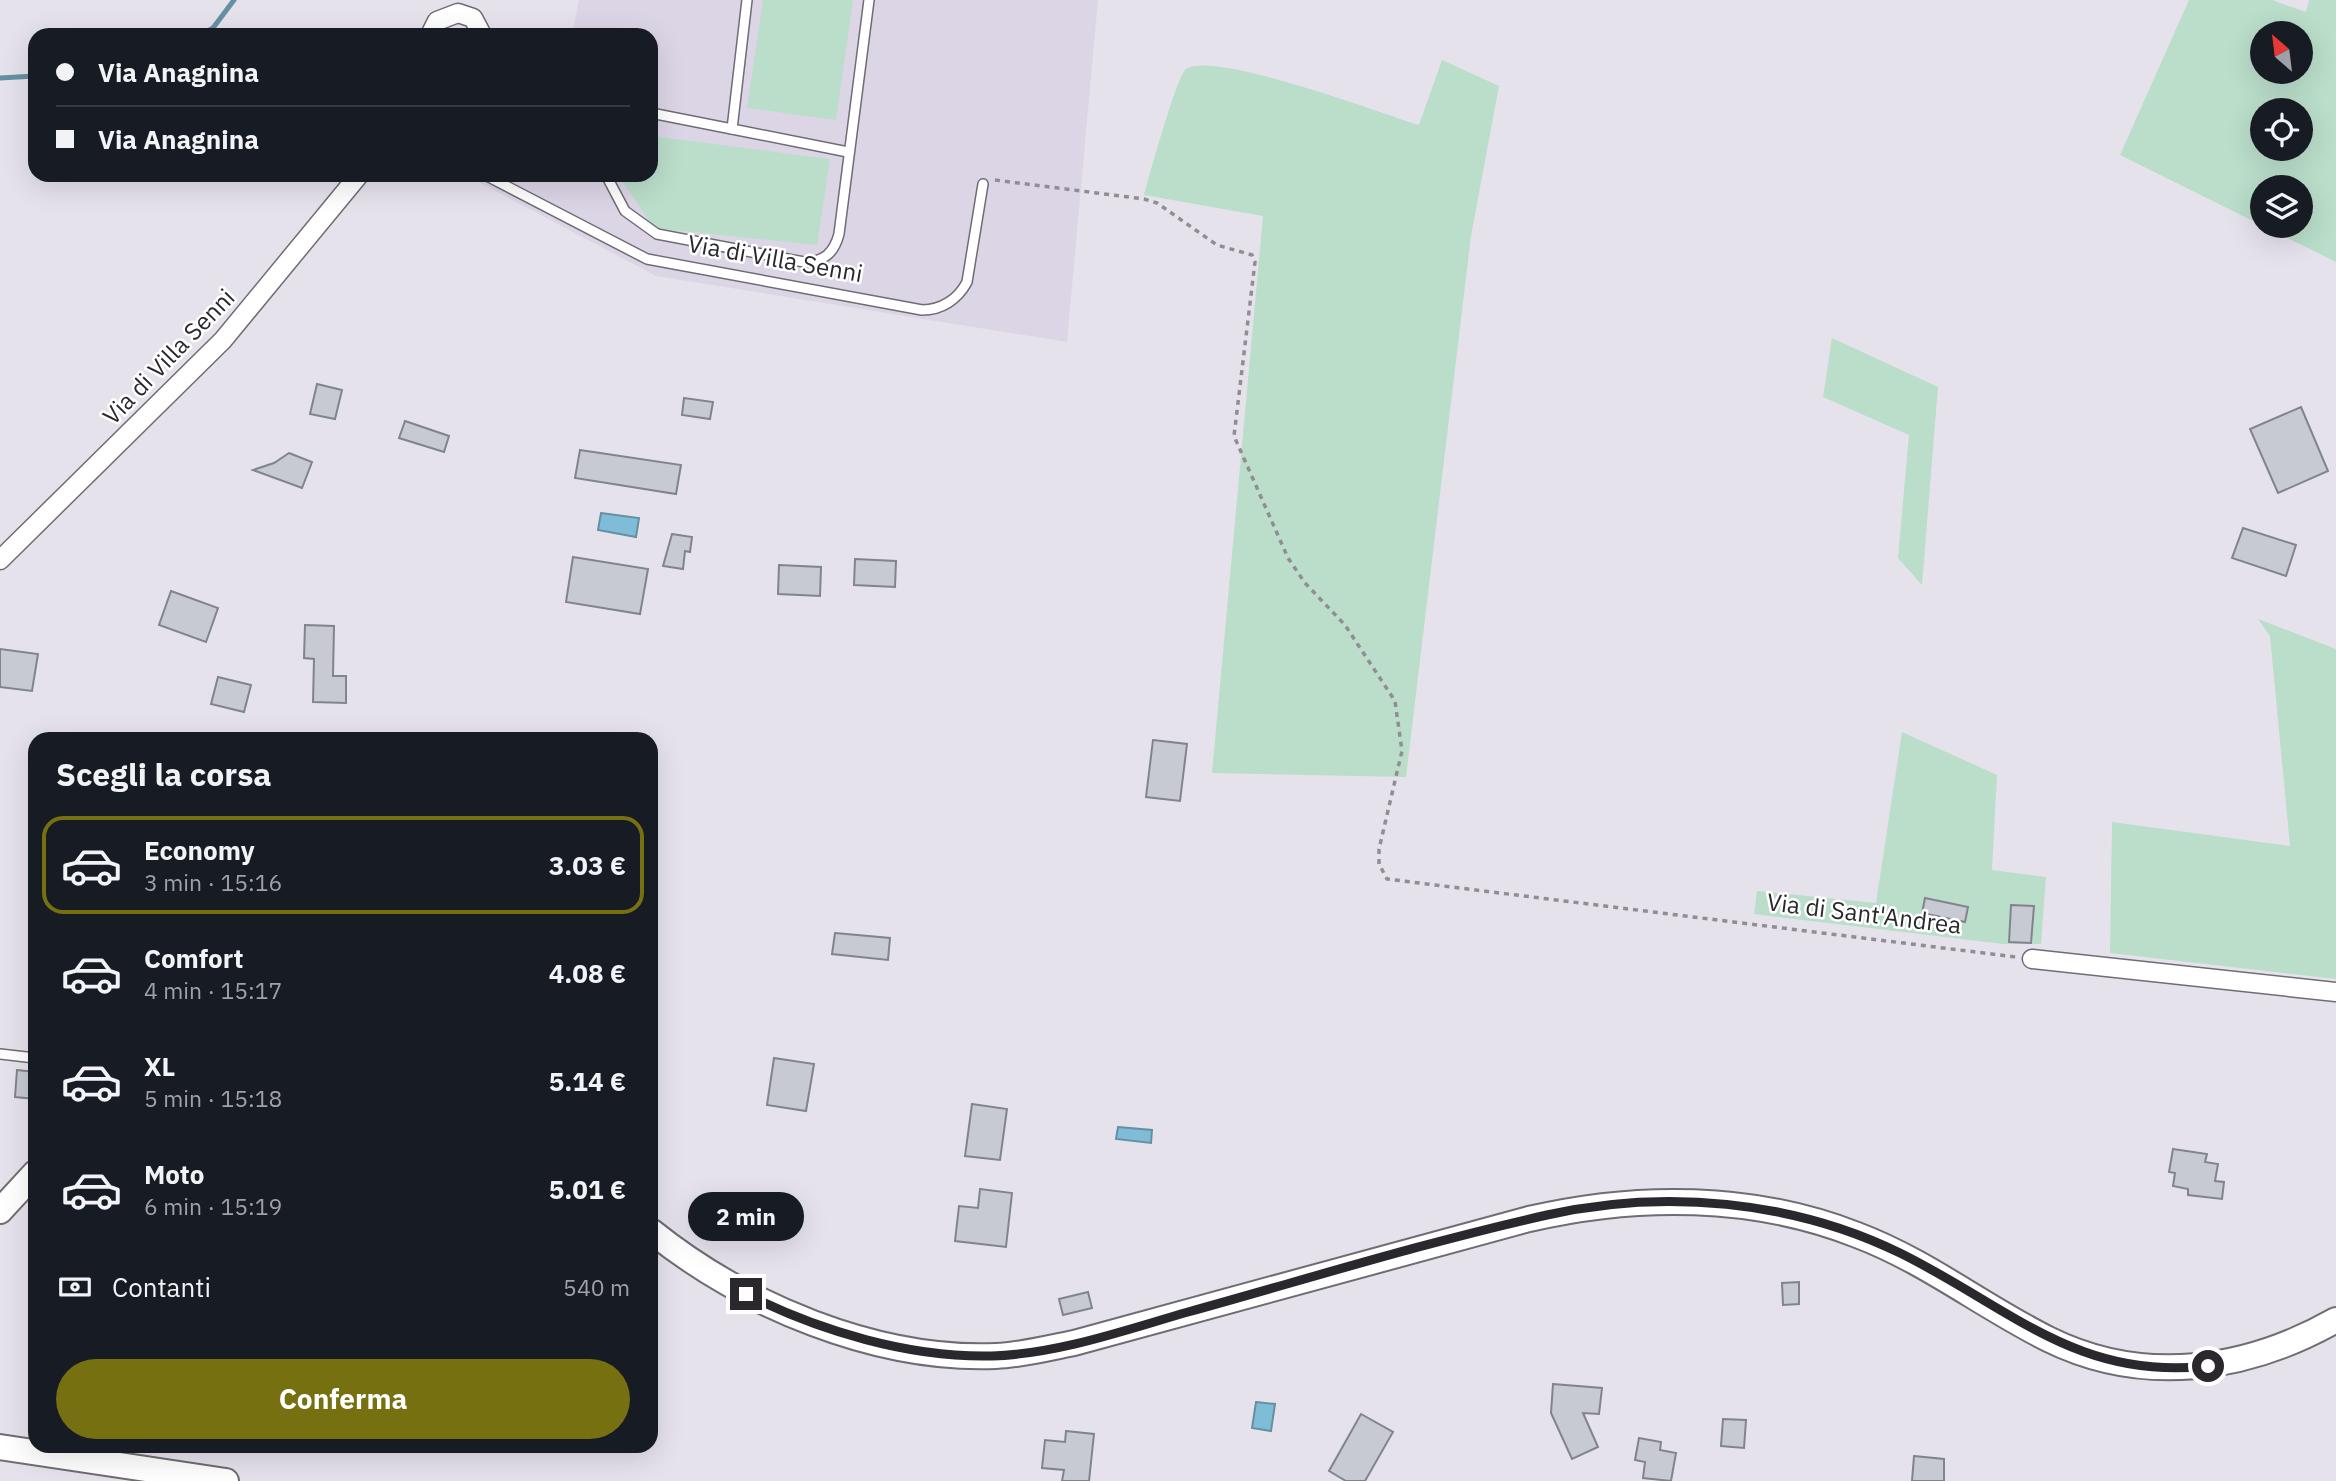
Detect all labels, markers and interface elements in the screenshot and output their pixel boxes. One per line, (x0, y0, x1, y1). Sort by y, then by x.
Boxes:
north arrow (2250, 21, 2314, 84)
map controls (2250, 21, 2313, 238)
text: Via Anagnina (98, 55, 259, 89)
button: locate (2250, 98, 2313, 161)
text: Via Anagnina (98, 122, 259, 156)
button: layers (2250, 175, 2313, 238)
street label: Via di Villa Senni (685, 227, 865, 289)
street label: Via di Villa Senni (95, 281, 241, 431)
text: Scegli la corsa (56, 753, 272, 795)
text: Economy (144, 833, 255, 867)
icon: car (60, 834, 123, 897)
text: 3.03 € (549, 848, 626, 882)
text: 3 min · 15:16 (144, 867, 282, 897)
street label: Via di Sant'Andrea (1765, 885, 1963, 941)
text: Comfort (144, 941, 243, 975)
icon: car (60, 942, 123, 1005)
text: 4.08 € (549, 956, 626, 990)
text: 4 min · 15:17 (144, 975, 282, 1005)
text: XL (144, 1049, 175, 1083)
icon: car (60, 1050, 123, 1113)
text: 5.14 € (549, 1064, 626, 1098)
text: 5 min · 15:18 (144, 1083, 282, 1113)
text: Moto (144, 1157, 204, 1191)
icon: car (60, 1158, 123, 1221)
text: 5.01 € (549, 1172, 626, 1206)
text: 6 min · 15:19 (144, 1191, 282, 1221)
callout: 2 min (688, 1192, 804, 1242)
text: 2 min (716, 1201, 776, 1231)
icon: cash (56, 1268, 94, 1306)
text: Contanti (112, 1270, 211, 1304)
text: 540 m (563, 1272, 630, 1302)
route end (730, 1278, 762, 1310)
route start (2192, 1350, 2224, 1382)
button: Conferma (56, 1359, 630, 1439)

